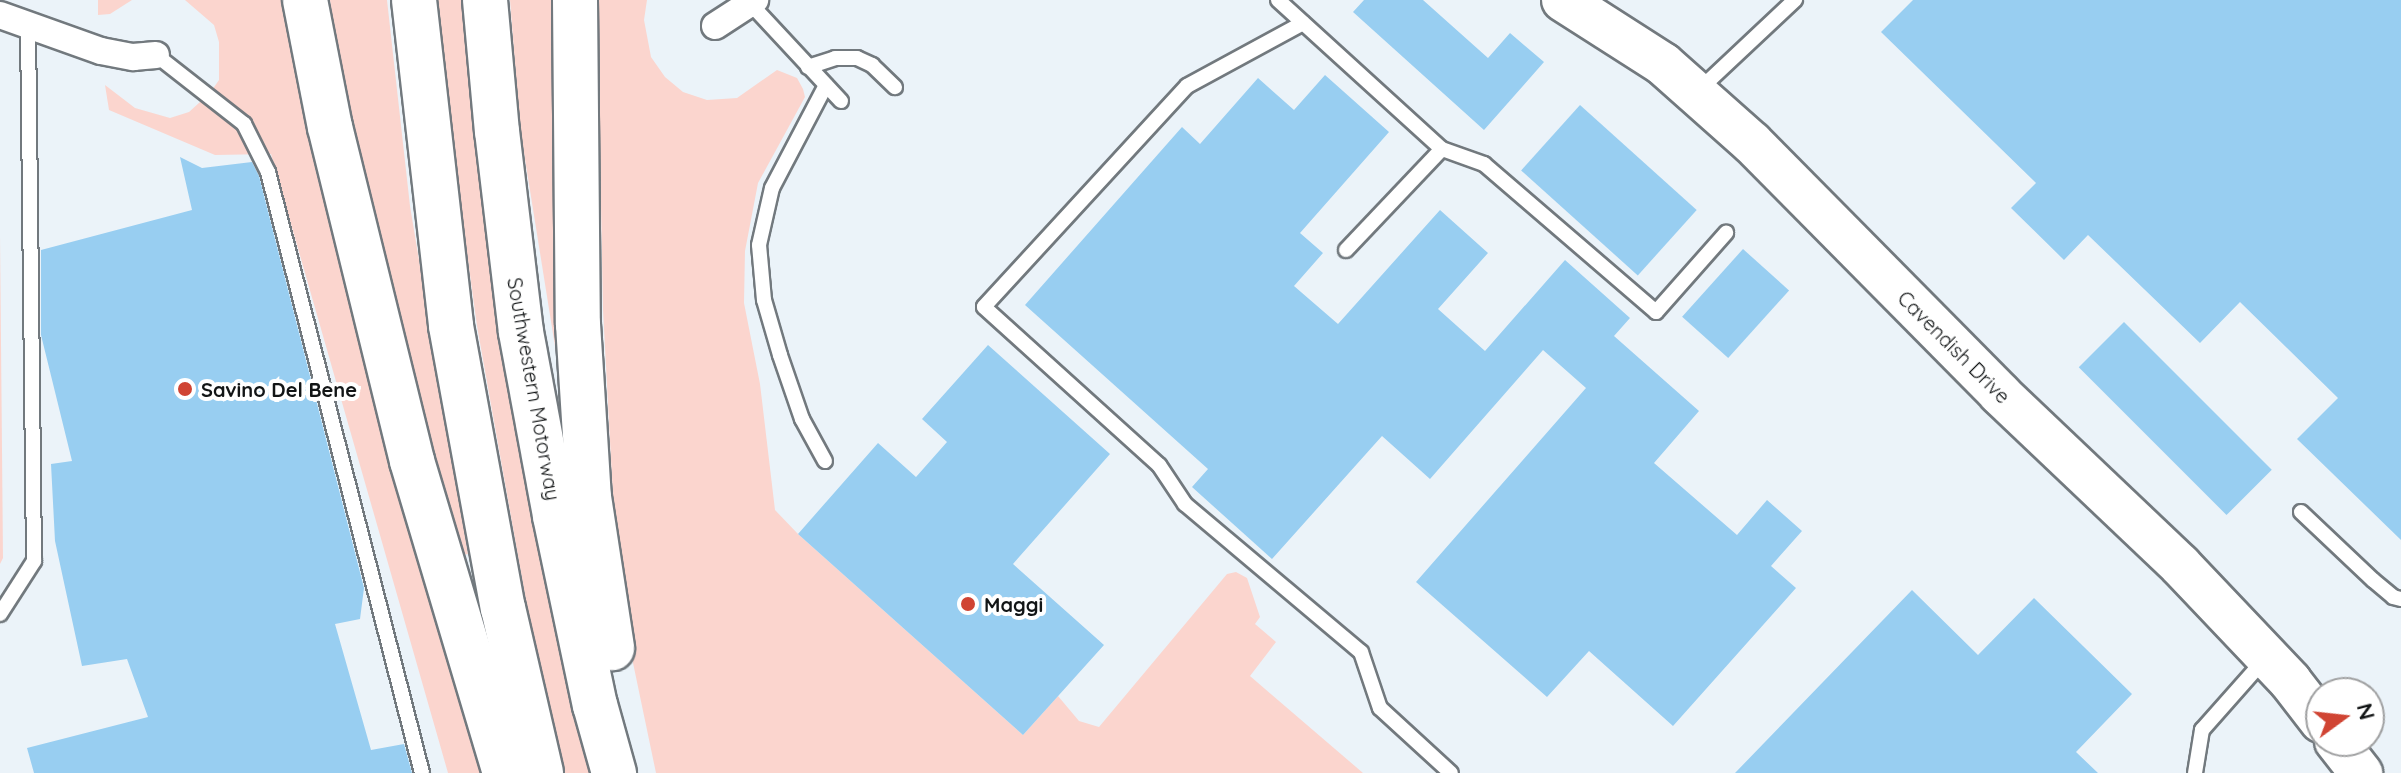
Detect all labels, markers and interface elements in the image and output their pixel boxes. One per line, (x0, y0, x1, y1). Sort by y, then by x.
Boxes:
street label: Southwestern Motorway (503, 276, 565, 502)
street label: Cavendish Drive (1893, 286, 2015, 408)
place label: Savino Del Bene (201, 377, 357, 401)
marker: Savino Del Bene (176, 380, 194, 398)
place label: Maggi (984, 592, 1043, 616)
marker: Maggi (959, 595, 977, 613)
north arrow (2305, 677, 2385, 757)
text: N (2351, 700, 2382, 723)

